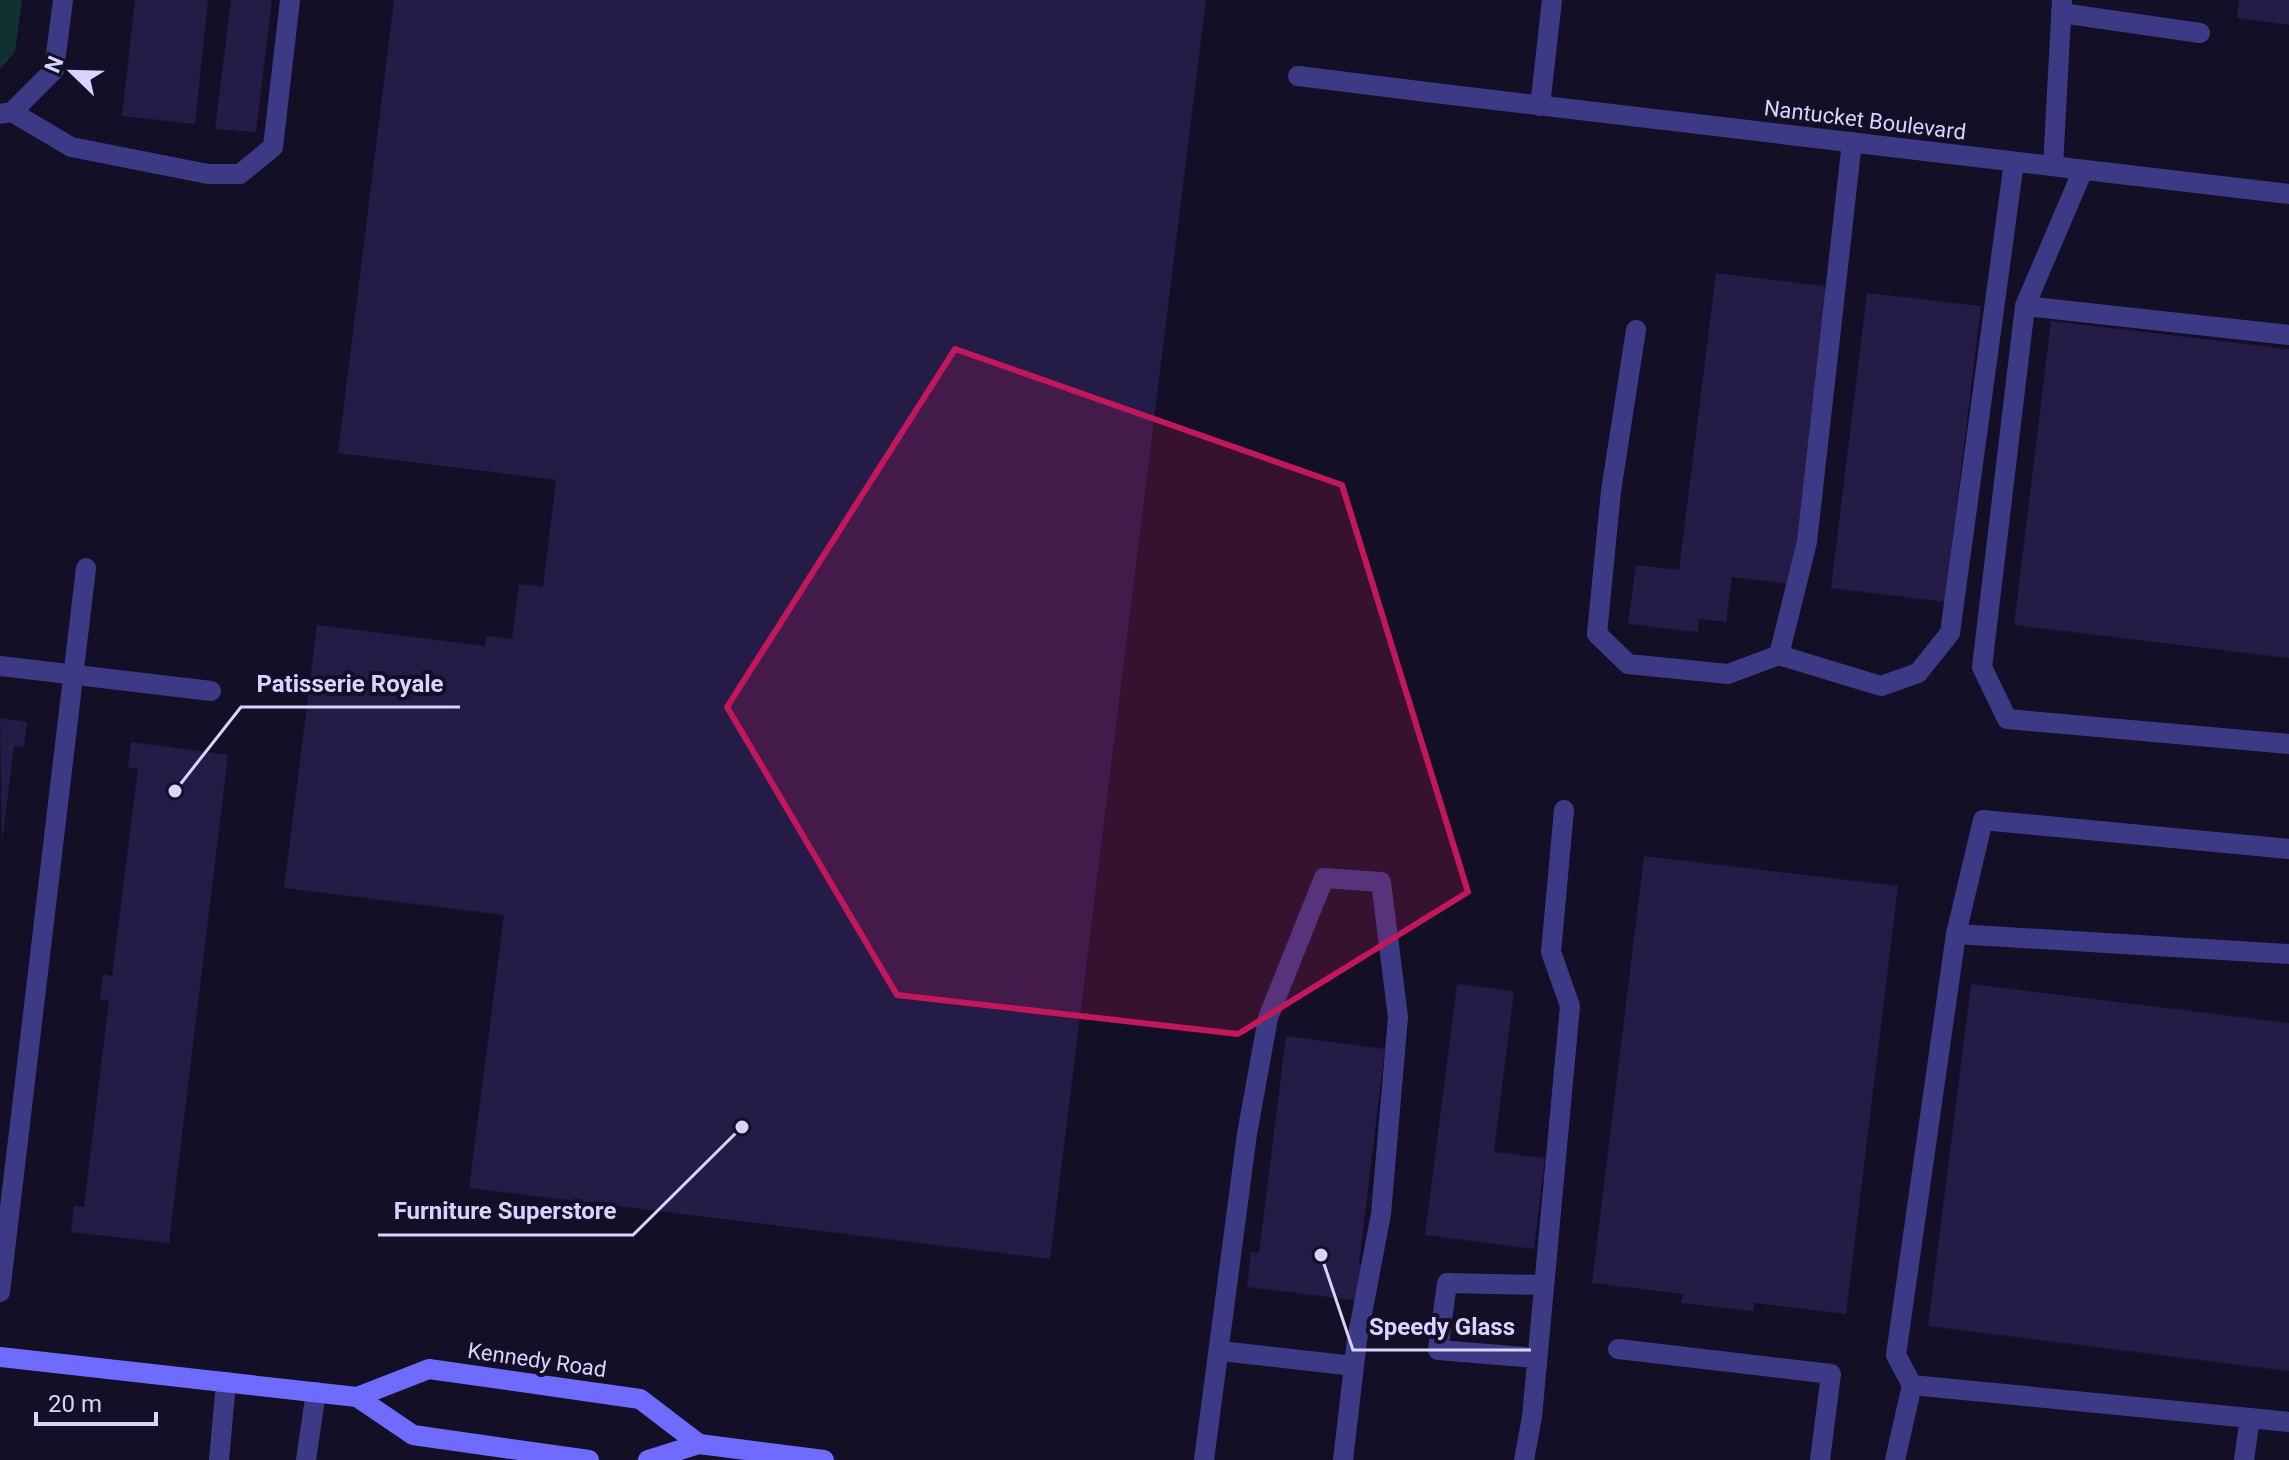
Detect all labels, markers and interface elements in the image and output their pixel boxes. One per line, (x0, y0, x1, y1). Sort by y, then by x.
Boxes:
north arrow (32, 32, 112, 112)
text: N (40, 52, 69, 76)
street label: Nantucket Boulevard (1763, 95, 1967, 145)
callout: Patisserie Royale (241, 659, 460, 707)
text: Patisserie Royale (256, 670, 444, 698)
callout: Furniture Superstore (378, 1187, 633, 1235)
text: Furniture Superstore (394, 1197, 616, 1225)
callout: Speedy Glass (1353, 1302, 1531, 1350)
text: Speedy Glass (1369, 1313, 1515, 1341)
street label: Kennedy Road (466, 1338, 608, 1382)
scale bar (36, 1376, 156, 1426)
text: 20 m (48, 1390, 102, 1418)

